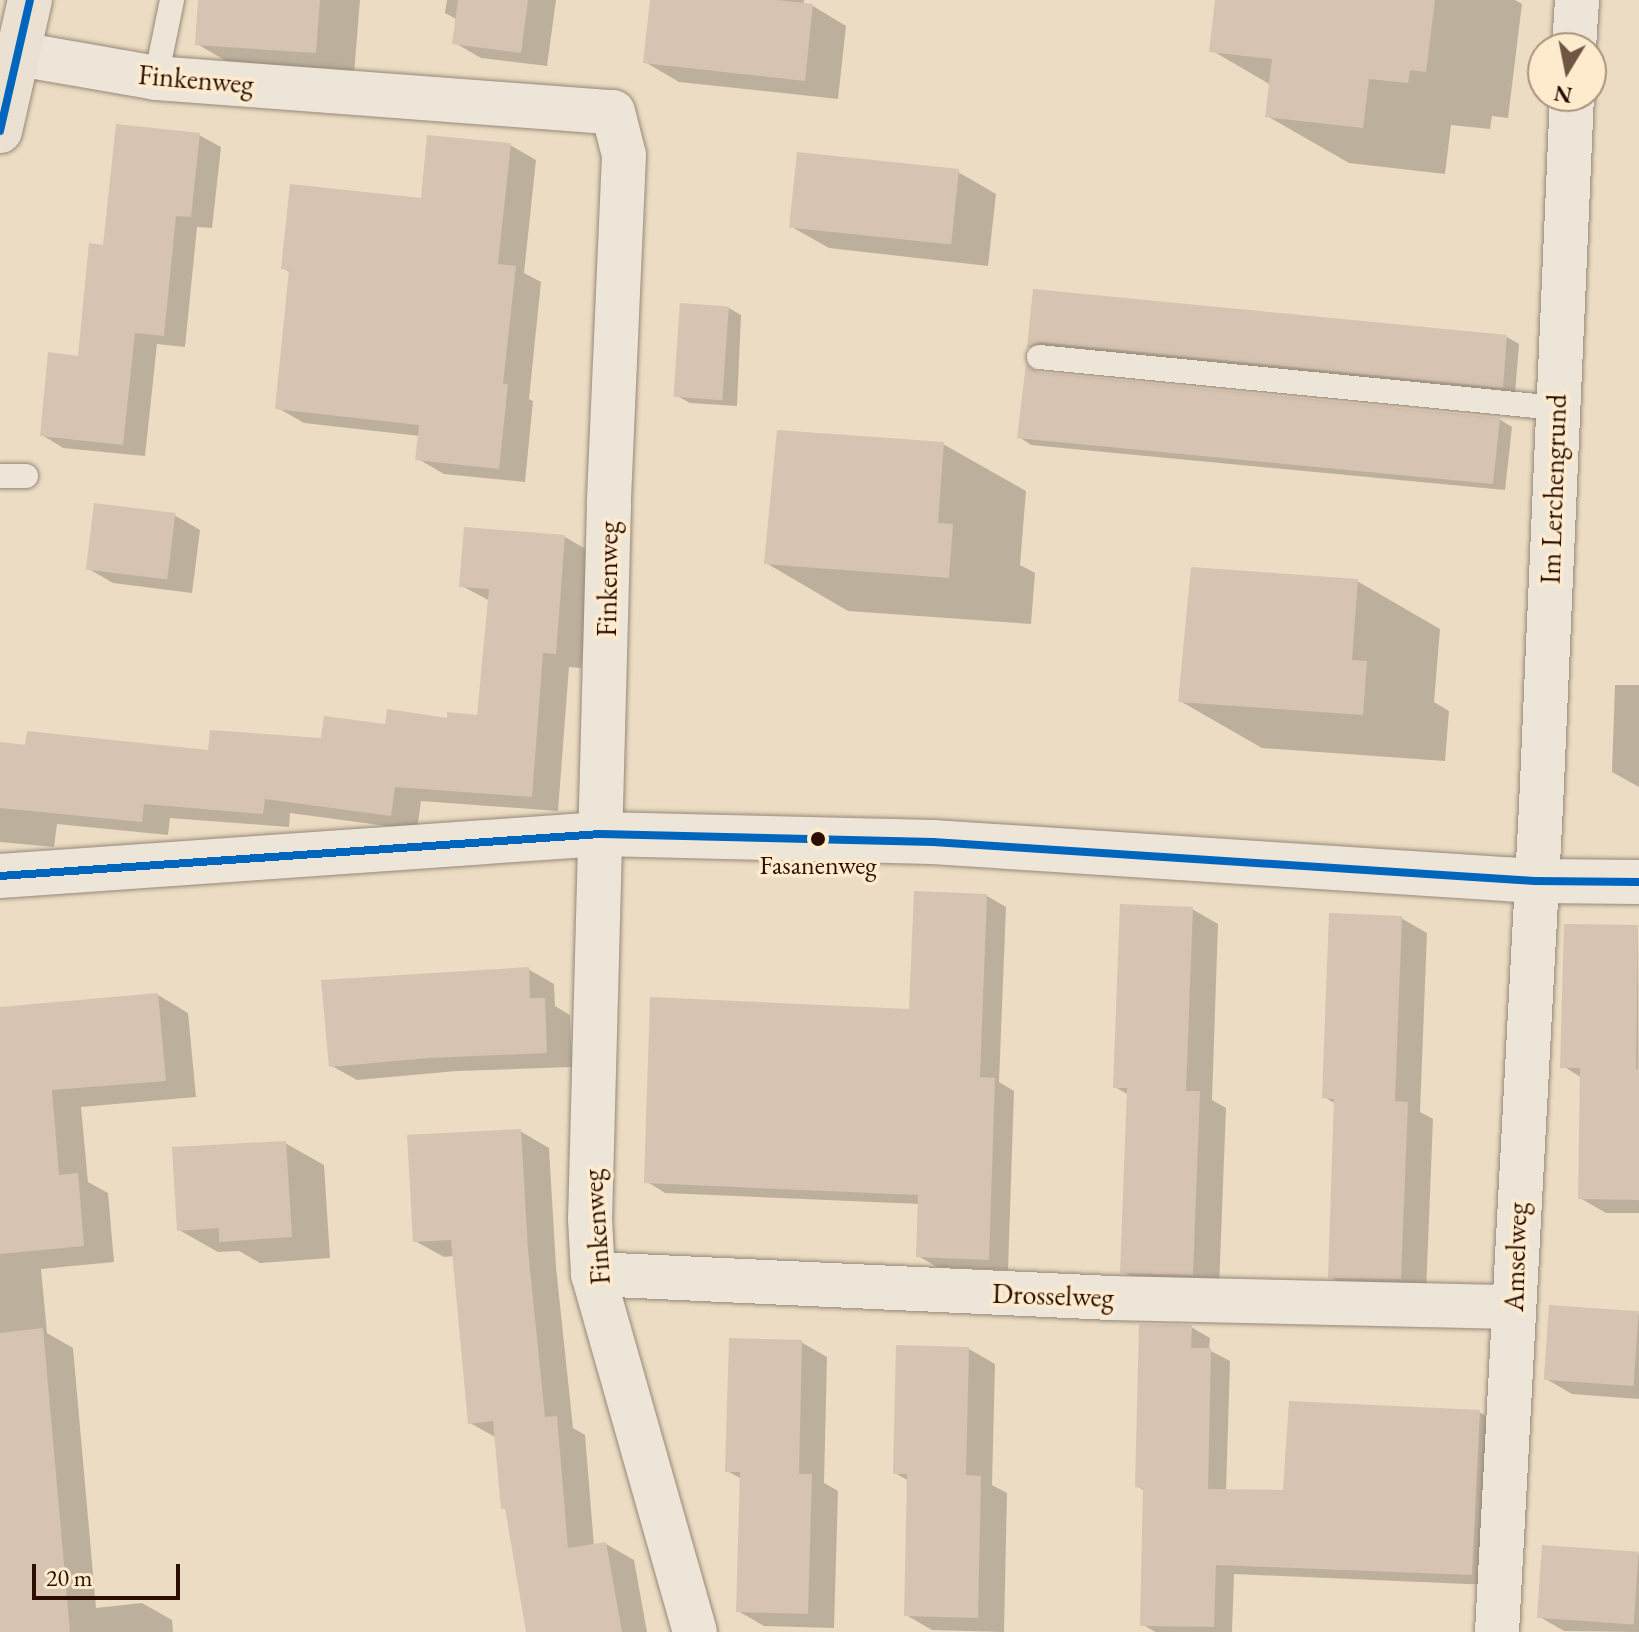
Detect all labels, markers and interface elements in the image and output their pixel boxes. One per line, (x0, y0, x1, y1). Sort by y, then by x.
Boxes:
north arrow (1527, 32, 1607, 112)
street label: Finkenweg (137, 57, 255, 101)
text: N (1552, 78, 1574, 110)
street label: Im Lerchengrund (1533, 393, 1573, 585)
street label: Finkenweg (589, 521, 625, 637)
marker: Fasanenweg (810, 831, 826, 847)
place label: Fasanenweg (759, 850, 877, 882)
street label: Finkenweg (575, 1168, 617, 1286)
street label: Amselweg (1496, 1202, 1534, 1312)
street label: Drosselweg (992, 1276, 1114, 1314)
scale bar (36, 1548, 184, 1598)
text: 20 m (46, 1562, 93, 1593)

